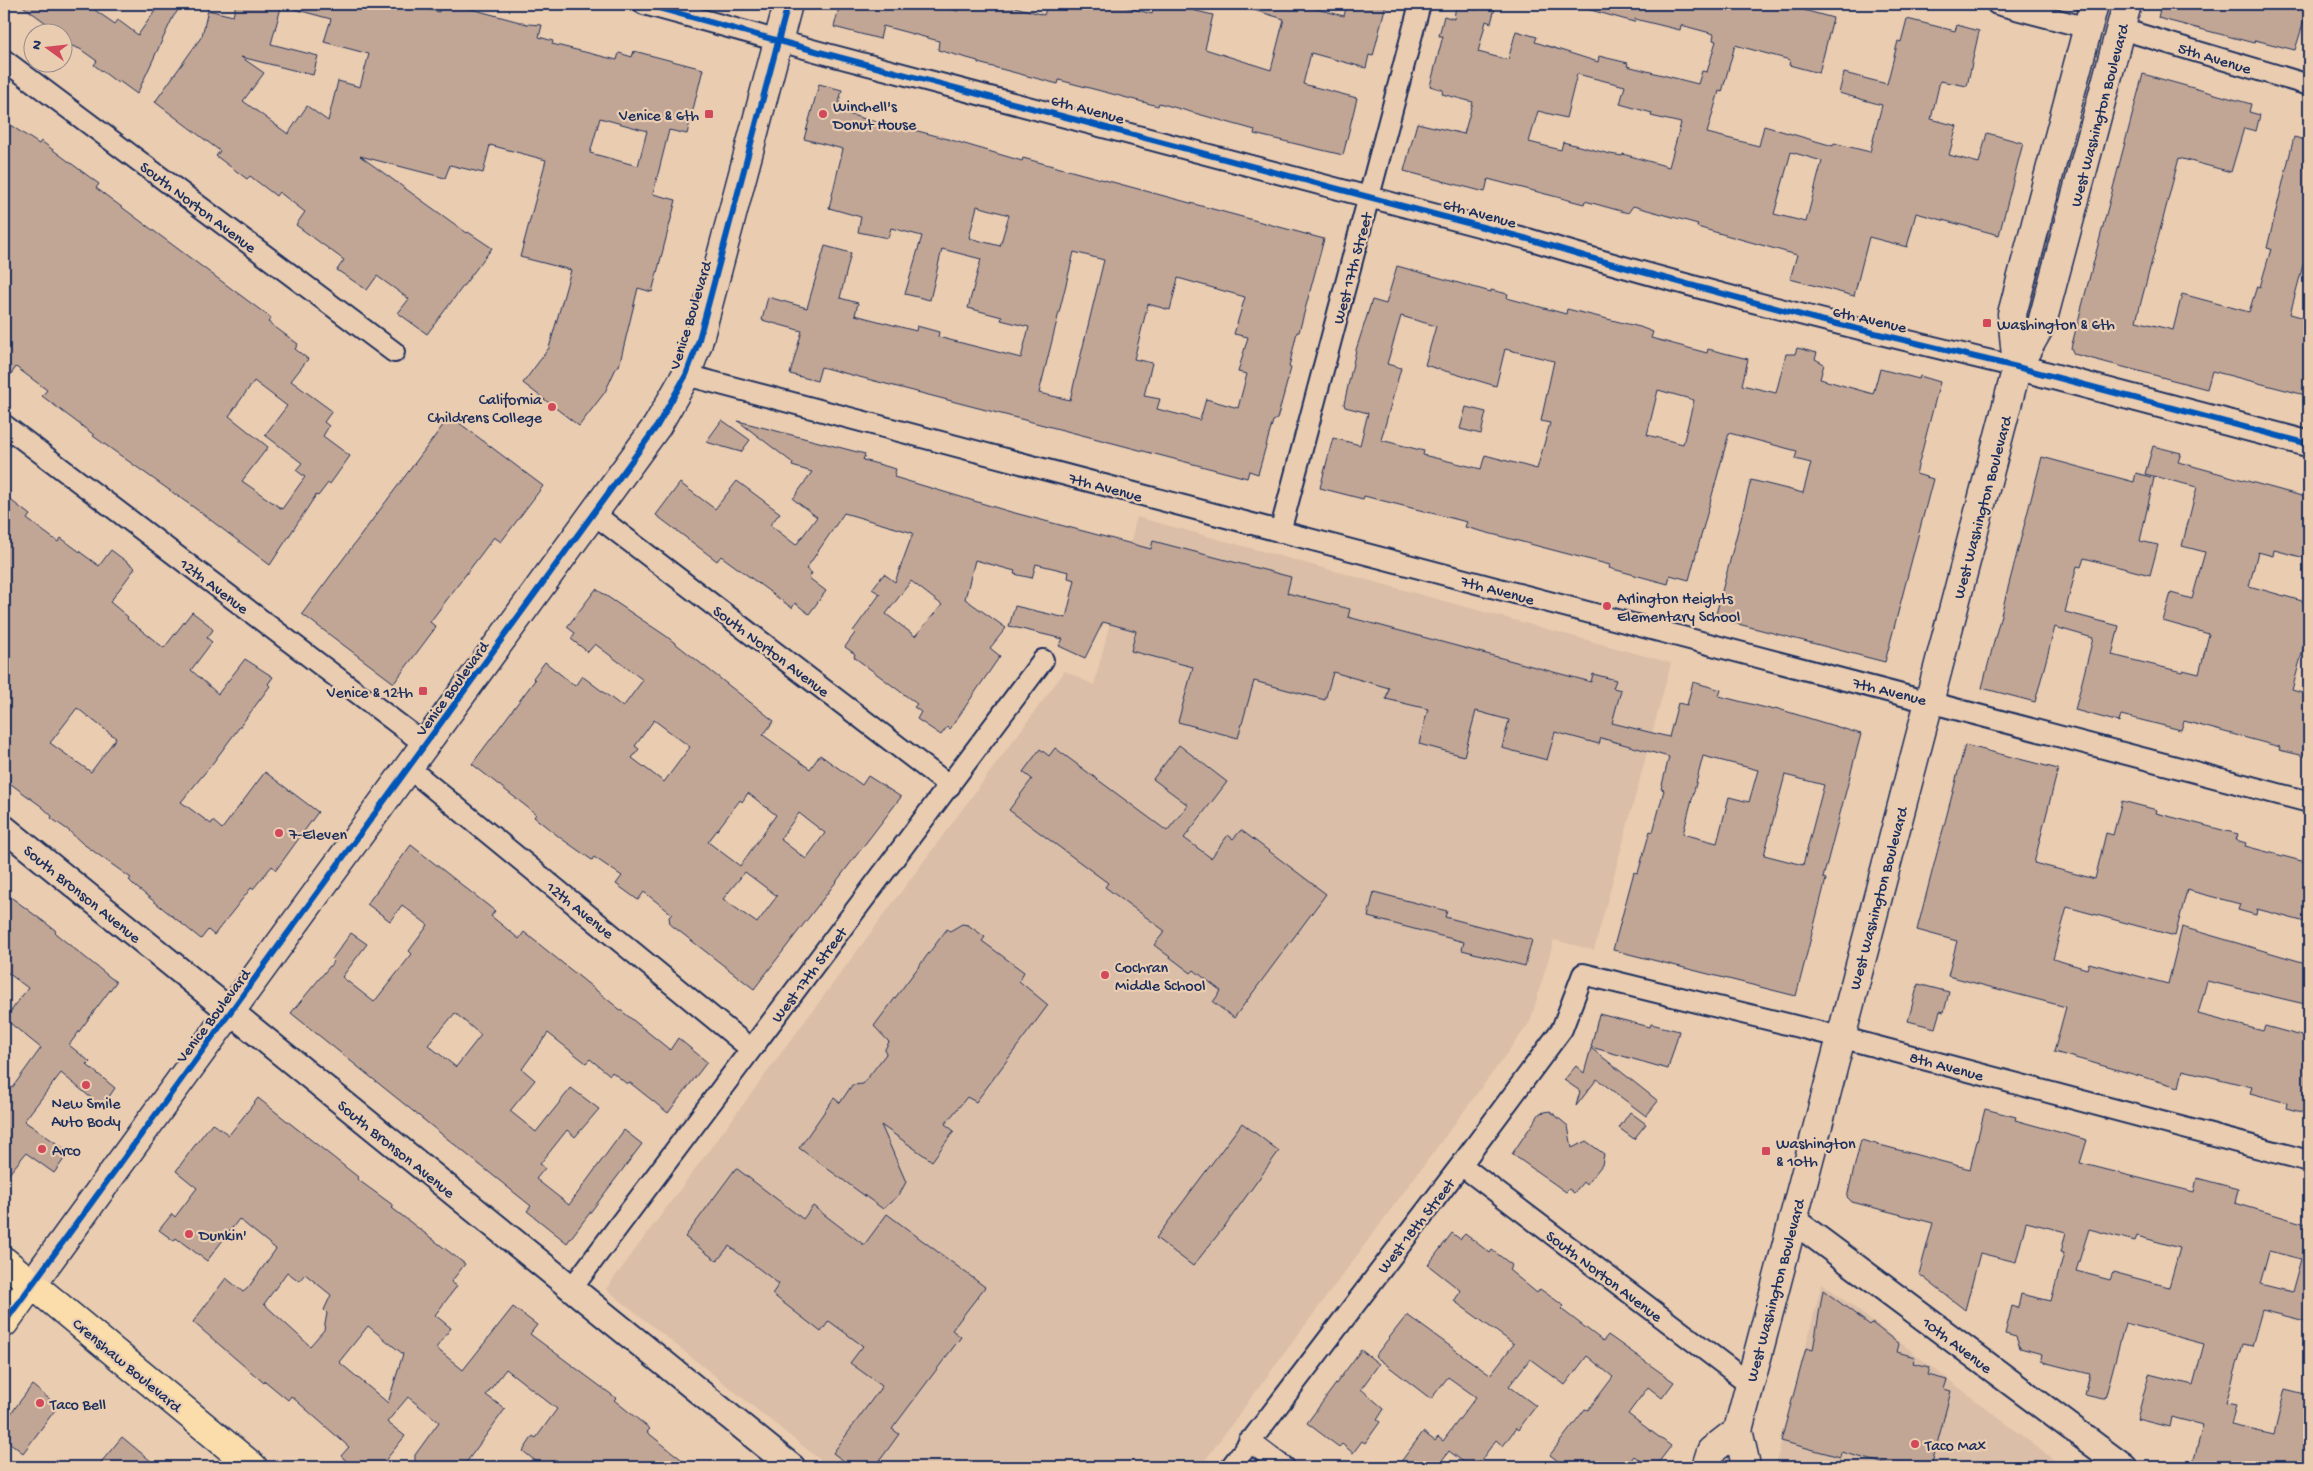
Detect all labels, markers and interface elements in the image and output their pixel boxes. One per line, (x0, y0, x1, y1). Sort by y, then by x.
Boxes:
street label: West Washington Boulevard (2068, 21, 2135, 209)
north arrow (22, 22, 72, 72)
text: N (28, 39, 47, 52)
street label: 5th Avenue (2175, 40, 2254, 81)
street label: 6th Avenue (1048, 92, 1127, 130)
place label: Winchell's Donut House (832, 99, 917, 136)
place label: Venice & 6th (618, 108, 699, 127)
marker: Venice & 6th (703, 108, 715, 120)
marker: Winchell's Donut House (817, 108, 829, 120)
street label: South Norton Avenue (135, 159, 259, 259)
street label: 6th Avenue (1440, 196, 1519, 234)
street label: West 17th Street (1330, 210, 1379, 327)
street label: Venice Boulevard (667, 258, 718, 374)
street label: 6th Avenue (1830, 304, 1909, 339)
marker: Washington & 6th (1981, 317, 1993, 329)
place label: Washington & 6th (1997, 317, 2115, 336)
place label: California Childrens College (428, 392, 543, 429)
marker: California Childrens College (546, 401, 558, 413)
street label: West Washington Boulevard (1951, 413, 2018, 601)
street label: 7th Avenue (1065, 470, 1145, 508)
street label: 12th Avenue (174, 555, 252, 620)
street label: 7th Avenue (1457, 573, 1537, 611)
place label: Arlington Heights Elementary School (1617, 591, 1740, 628)
marker: Arlington Heights Elementary School (1601, 600, 1613, 612)
street label: South Norton Avenue (708, 603, 832, 703)
street label: Venice Boulevard (413, 638, 496, 742)
street label: 7th Avenue (1849, 675, 1929, 712)
place label: Venice & 12th (326, 685, 413, 704)
marker: Venice & 12th (417, 685, 429, 697)
street label: West Washington Boulevard (1847, 804, 1914, 992)
marker: 7-Eleven (273, 827, 285, 839)
place label: 7-Eleven (288, 827, 347, 846)
street label: South Bronson Avenue (18, 843, 144, 949)
street label: 12th Avenue (540, 878, 617, 945)
street label: West 17th Street (769, 924, 854, 1028)
place label: Cochran Middle School (1115, 960, 1205, 997)
street label: Venice Boulevard (173, 965, 257, 1069)
marker: Cochran Middle School (1099, 969, 1111, 981)
street label: 8th Avenue (1907, 1049, 1986, 1088)
marker: New Smile Auto Body (80, 1079, 92, 1091)
place label: New Smile Auto Body (51, 1096, 121, 1133)
street label: South Bronson Avenue (332, 1098, 458, 1204)
place label: Washington & 10th (1776, 1136, 1856, 1173)
marker: Arco (36, 1143, 48, 1155)
place label: Arco (52, 1143, 81, 1162)
marker: Washington & 10th (1760, 1145, 1772, 1157)
street label: West 18th Street (1375, 1175, 1462, 1278)
street label: West Washington Boulevard (1744, 1196, 1811, 1384)
marker: Dunkin' (183, 1228, 195, 1240)
place label: Dunkin' (198, 1228, 247, 1247)
street label: South Norton Avenue (1541, 1228, 1665, 1328)
street label: 10th Avenue (1916, 1314, 1995, 1380)
street label: Crenshaw Boulevard (67, 1316, 185, 1419)
marker: Taco Bell (34, 1397, 46, 1409)
place label: Taco Bell (49, 1397, 106, 1416)
marker: Taco Max (1909, 1438, 1921, 1450)
place label: Taco Max (1924, 1438, 1987, 1457)

